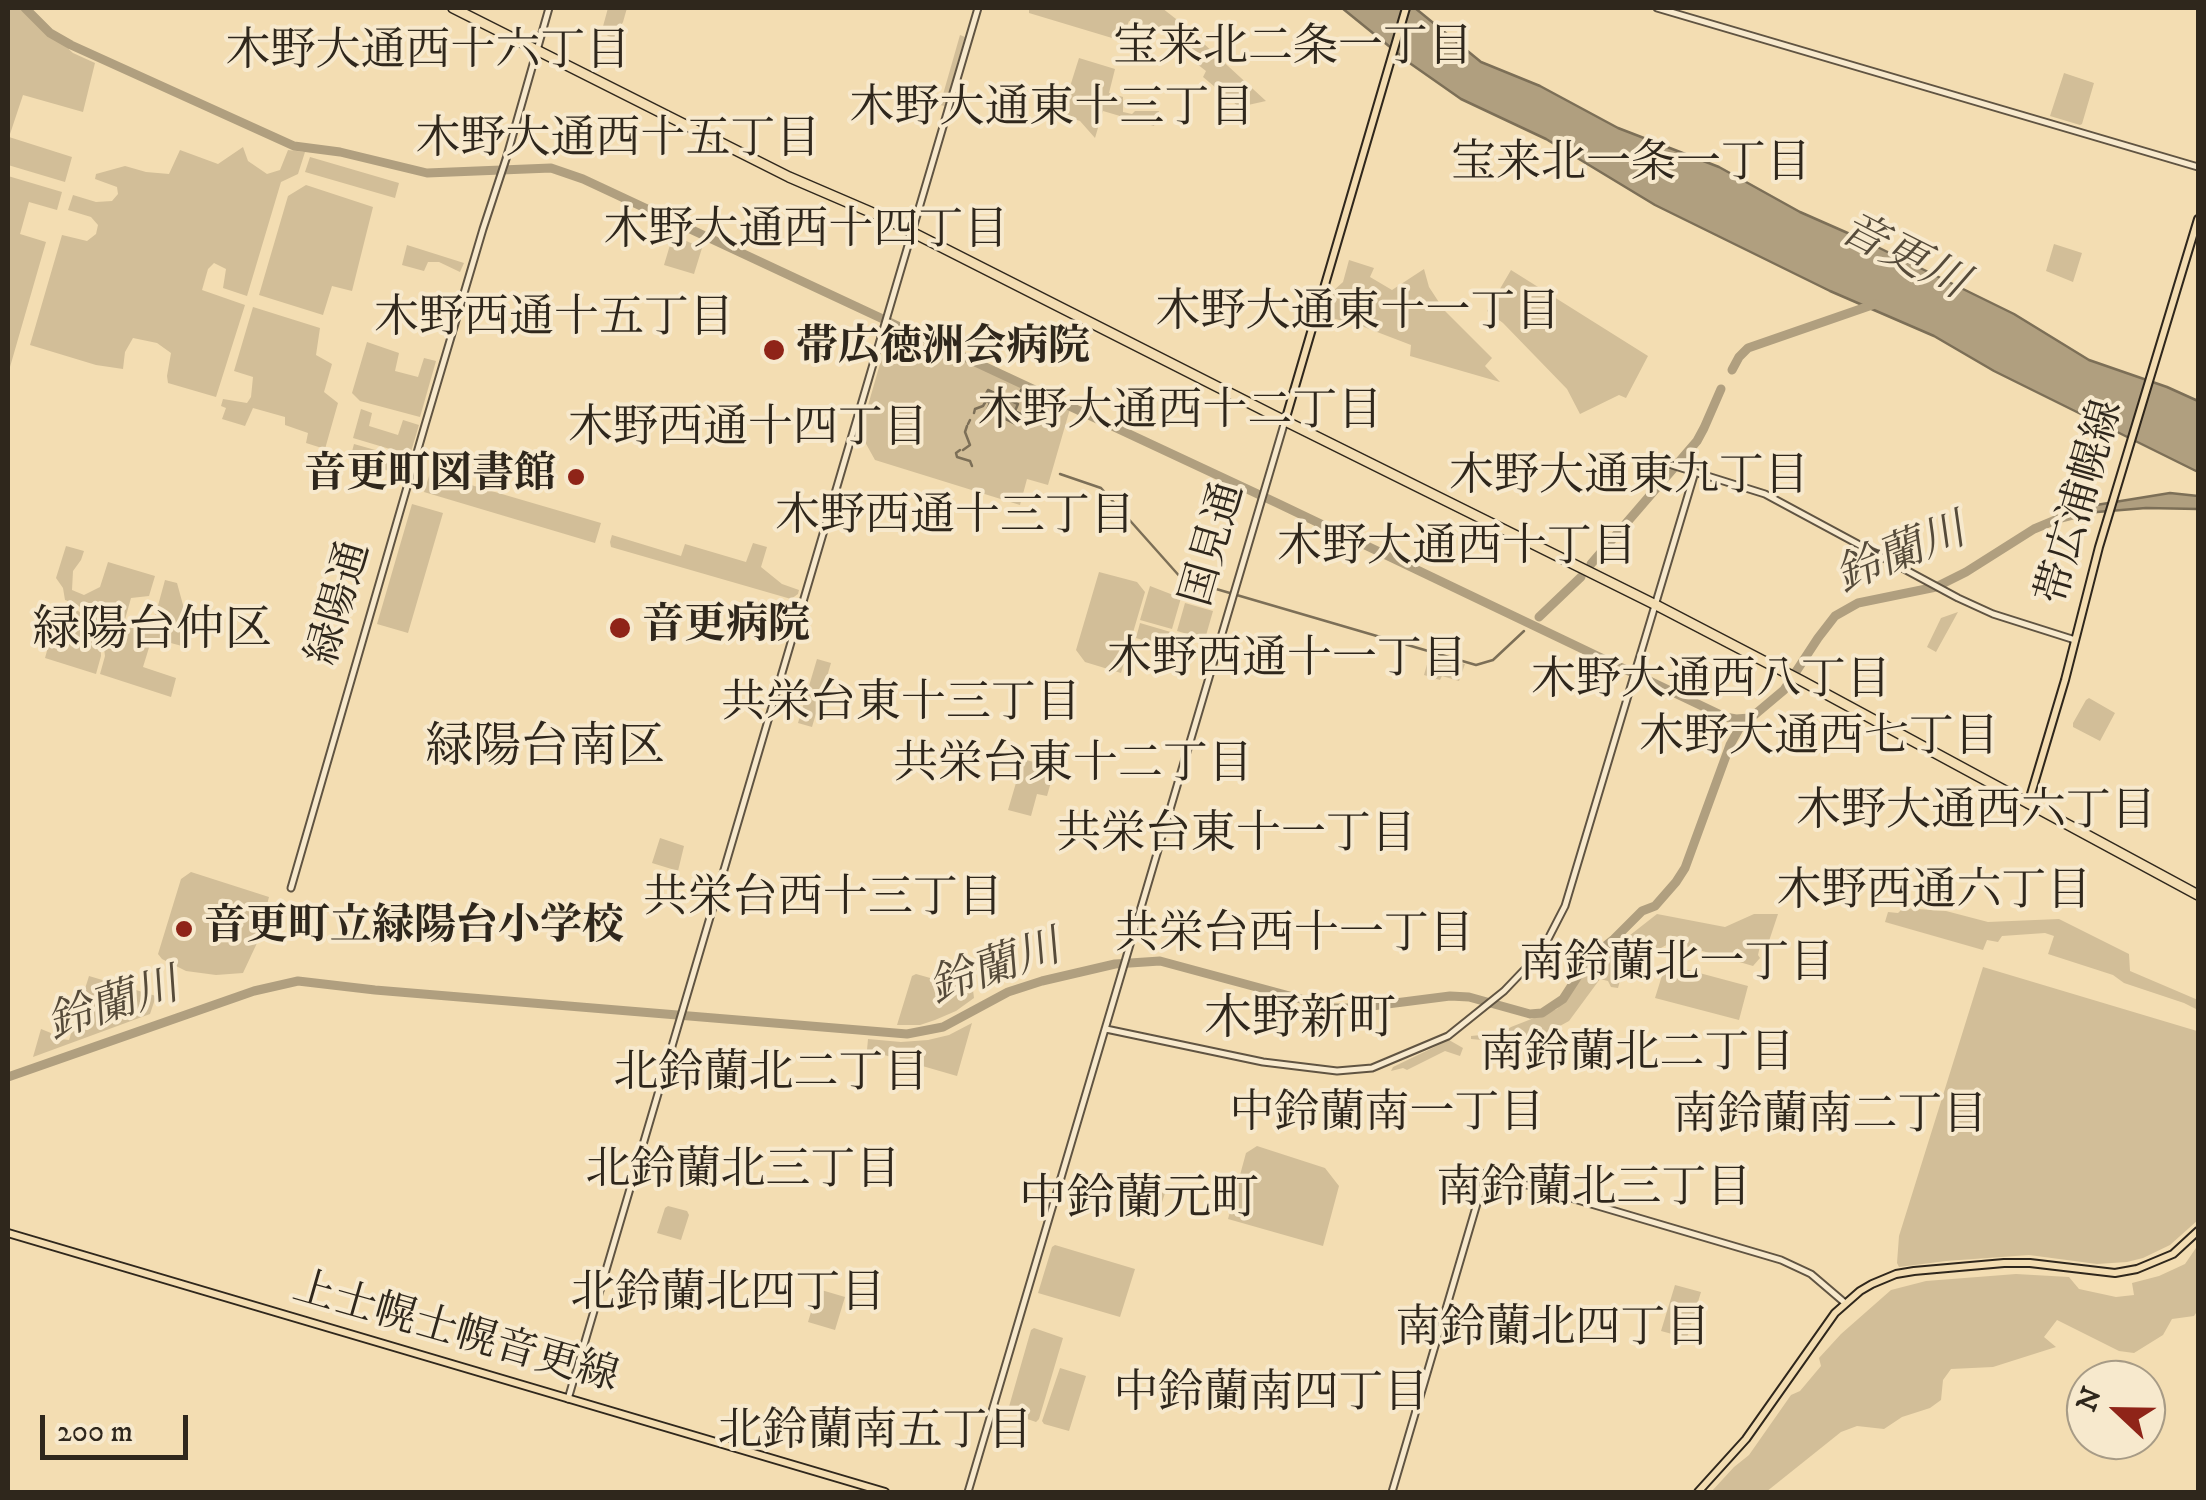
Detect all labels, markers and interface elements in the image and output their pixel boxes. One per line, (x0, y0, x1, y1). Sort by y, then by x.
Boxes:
district label: 宝来北二条一丁目 (1113, 24, 1473, 78)
district label: 木野大通西十六丁目 (226, 28, 630, 82)
district label: 木野大通東十三丁目 (850, 85, 1254, 139)
district label: 木野大通西十五丁目 (416, 116, 820, 170)
district label: 宝来北一条一丁目 (1451, 140, 1811, 194)
water label: 音更川 (1830, 204, 1974, 314)
district label: 木野大通西十四丁目 (604, 207, 1008, 261)
district label: 木野大通東十一丁目 (1156, 289, 1560, 343)
district label: 木野西通十五丁目 (374, 295, 734, 349)
place label: 帯広徳洲会病院 (796, 325, 1090, 375)
marker: 帯広徳洲会病院 (761, 337, 787, 363)
district label: 木野大通西十二丁目 (978, 388, 1382, 442)
street label: 帯広浦幌線 (2030, 395, 2136, 611)
district label: 木野西通十四丁目 (568, 405, 928, 459)
place label: 音更町図書館 (304, 452, 556, 502)
district label: 木野大通東九丁目 (1449, 453, 1809, 507)
marker: 音更町図書館 (565, 466, 587, 488)
street label: 国見通 (1174, 477, 1258, 613)
district label: 木野西通十三丁目 (775, 493, 1135, 547)
water label: 鈴蘭川 (1829, 507, 1975, 607)
district label: 木野大通西十丁目 (1277, 524, 1637, 578)
street label: 緑陽通 (300, 536, 384, 672)
place label: 音更病院 (642, 603, 810, 653)
district label: 緑陽台仲区 (32, 605, 272, 663)
marker: 音更病院 (607, 615, 633, 641)
district label: 木野西通十一丁目 (1107, 636, 1467, 690)
district label: 木野大通西八丁目 (1531, 657, 1891, 711)
district label: 共栄台東十三丁目 (721, 680, 1081, 734)
district label: 木野大通西七丁目 (1639, 714, 1999, 768)
district label: 緑陽台南区 (425, 722, 665, 780)
district label: 共栄台東十二丁目 (893, 741, 1253, 795)
district label: 木野大通西六丁目 (1796, 788, 2156, 842)
district label: 共栄台東十一丁目 (1056, 811, 1416, 865)
district label: 木野西通六丁目 (1777, 868, 2091, 922)
district label: 共栄台西十三丁目 (643, 875, 1003, 929)
place label: 音更町立緑陽台小学校 (204, 904, 624, 954)
district label: 共栄台西十一丁目 (1114, 911, 1474, 965)
marker: 音更町立緑陽台小学校 (173, 918, 195, 940)
water label: 鈴蘭川 (923, 923, 1069, 1019)
district label: 南鈴蘭北一丁目 (1520, 940, 1834, 994)
water label: 鈴蘭川 (41, 961, 187, 1055)
district label: 木野新町 (1204, 994, 1396, 1052)
district label: 南鈴蘭北二丁目 (1480, 1030, 1794, 1084)
district label: 北鈴蘭北二丁目 (614, 1050, 928, 1104)
district label: 中鈴蘭南一丁目 (1230, 1090, 1544, 1144)
district label: 南鈴蘭南二丁目 (1673, 1092, 1987, 1146)
district label: 北鈴蘭北三丁目 (586, 1147, 900, 1201)
district label: 南鈴蘭北三丁目 (1437, 1165, 1751, 1219)
district label: 中鈴蘭元町 (1019, 1174, 1259, 1232)
street label: 上士幌士幌音更線 (287, 1264, 623, 1406)
district label: 北鈴蘭北四丁目 (571, 1270, 885, 1324)
district label: 南鈴蘭北四丁目 (1396, 1305, 1710, 1359)
north arrow (2066, 1360, 2166, 1460)
district label: 中鈴蘭南四丁目 (1114, 1370, 1428, 1424)
text: N (2069, 1382, 2110, 1417)
scale bar (45, 1395, 192, 1457)
district label: 北鈴蘭南五丁目 (718, 1408, 1032, 1462)
text: 200 m (57, 1414, 133, 1451)

